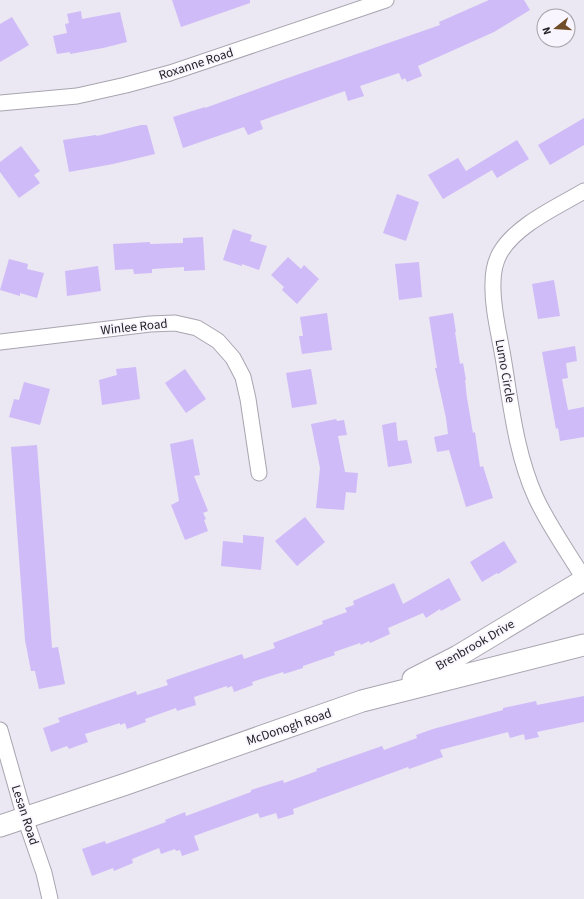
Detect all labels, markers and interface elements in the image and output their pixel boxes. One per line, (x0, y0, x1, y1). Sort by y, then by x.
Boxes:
north arrow (536, 8, 576, 48)
text: N (539, 25, 555, 36)
street label: Roxanne Road (156, 43, 236, 85)
street label: Winlee Road (100, 315, 168, 339)
street label: Lumo Circle (491, 338, 519, 404)
street label: Brenbrook Drive (432, 615, 518, 675)
street label: McDonogh Road (244, 704, 334, 750)
street label: Lesan Road (7, 783, 43, 847)

